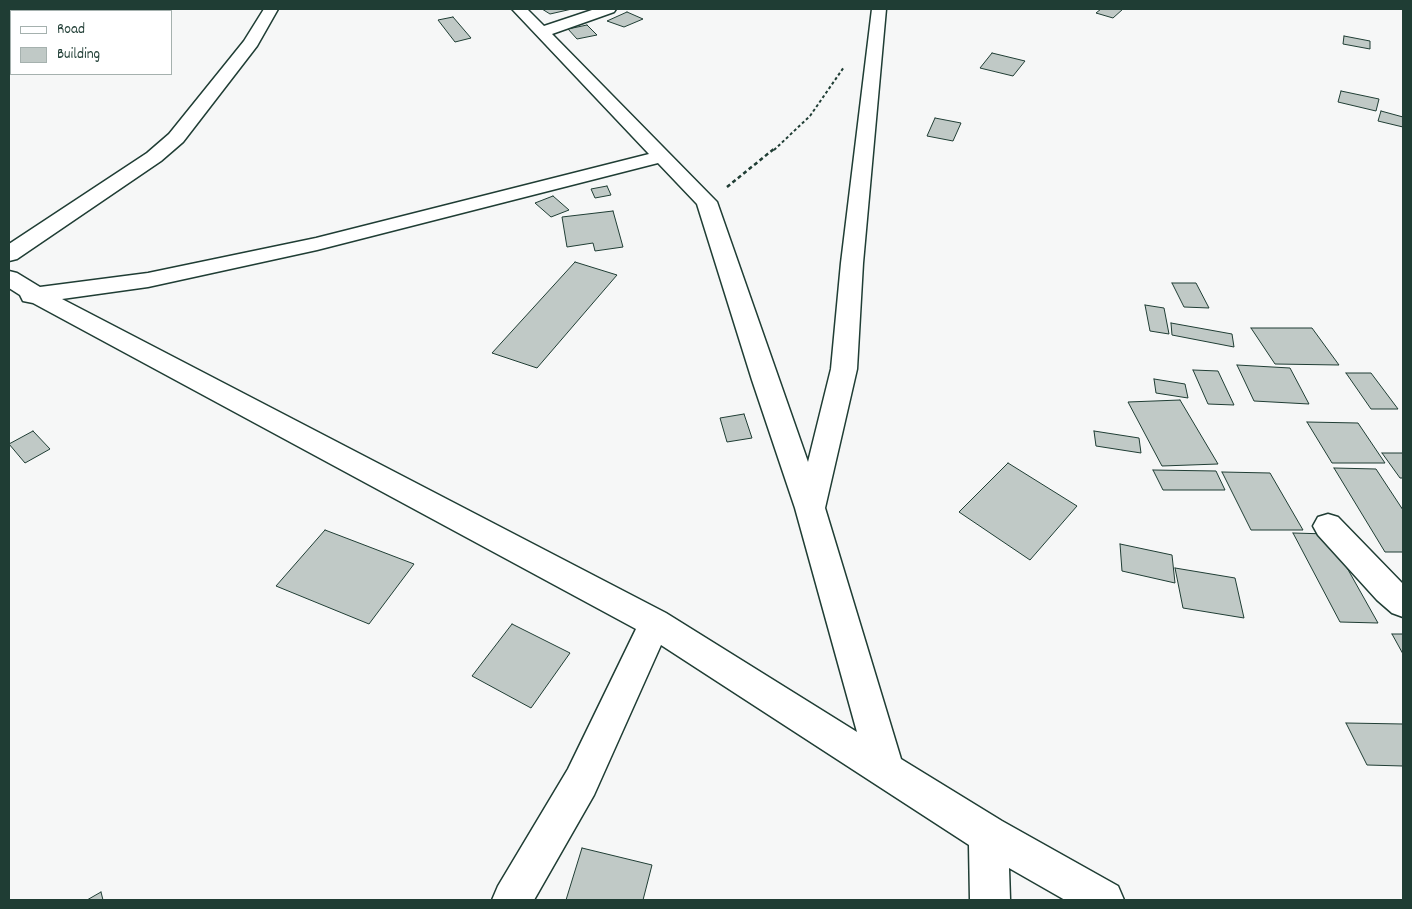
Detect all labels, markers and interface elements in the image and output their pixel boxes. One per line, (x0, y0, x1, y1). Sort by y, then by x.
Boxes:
legend (10, 10, 172, 75)
text: Road (57, 19, 85, 41)
text: Building (57, 44, 100, 66)

